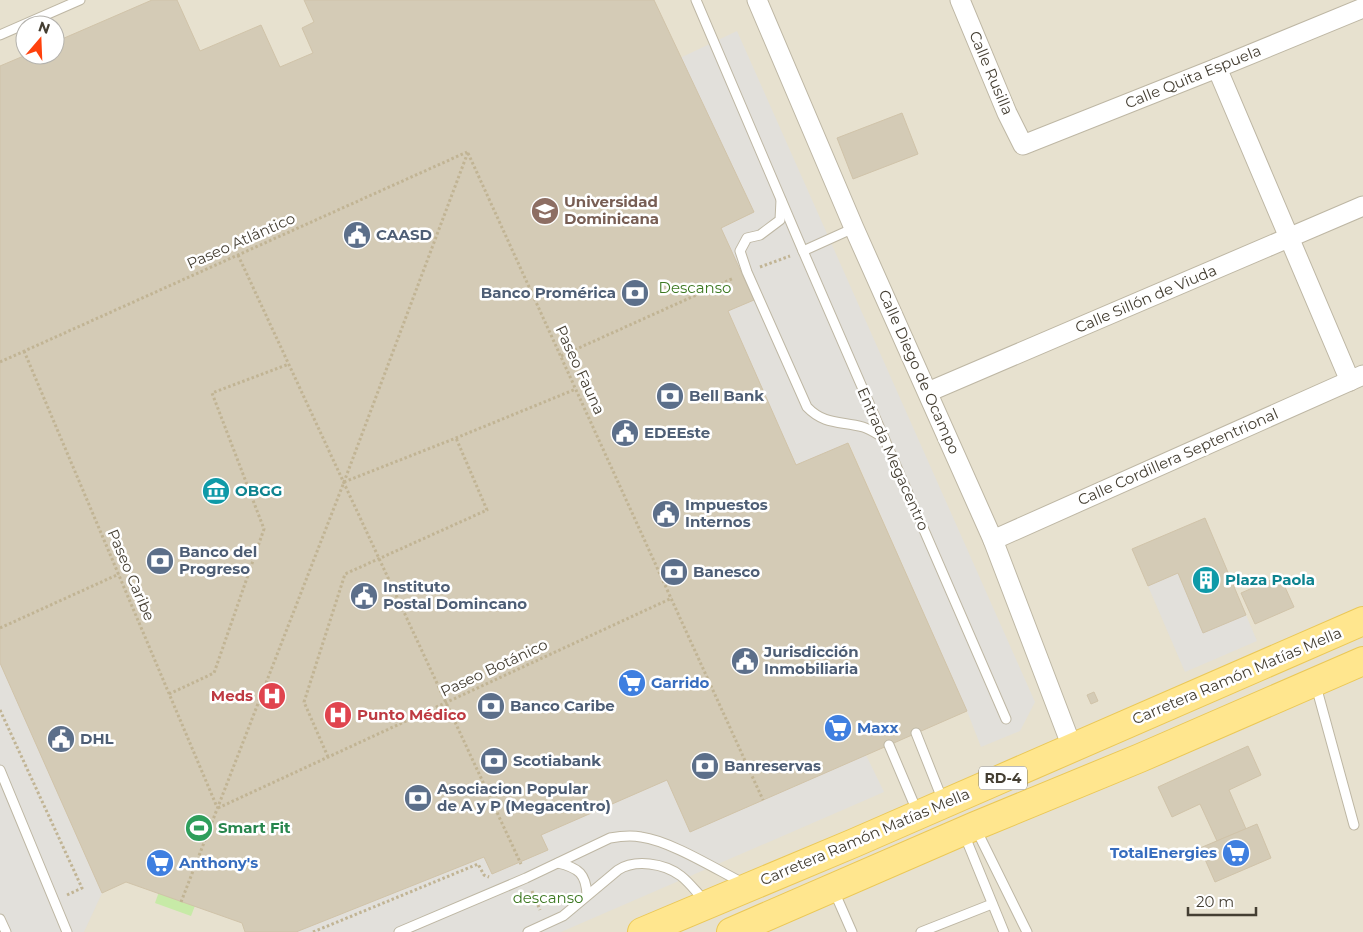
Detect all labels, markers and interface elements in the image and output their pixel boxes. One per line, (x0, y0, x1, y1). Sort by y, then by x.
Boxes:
north arrow (15, 15, 65, 65)
text: N (36, 17, 53, 38)
street label: Calle Rusilla (965, 28, 1018, 118)
street label: Calle Quita Espuela (1122, 41, 1264, 113)
place label: Universidad Dominicana (564, 192, 659, 228)
school or university icon: Universidad Dominicana (530, 196, 560, 226)
street label: Paseo Atlántico (184, 208, 298, 273)
public building icon: CAASD (342, 220, 372, 250)
place label: CAASD (376, 225, 432, 244)
street label: Calle Sillón de Viuda (1072, 260, 1219, 337)
bank icon: Banco Promérica (620, 278, 650, 308)
park label: Descanso (659, 278, 731, 297)
place label: Banco Promérica (481, 283, 616, 302)
street label: Calle Diego de Ocampo (875, 287, 964, 457)
street label: Paseo Fauna (552, 322, 609, 417)
bank icon: Bell Bank (655, 381, 685, 411)
street label: Entrada Megacentro (853, 384, 934, 533)
place label: Bell Bank (689, 386, 764, 405)
street label: Calle Cordillera Septentrional (1075, 404, 1281, 509)
public building icon: EDEEste (610, 418, 640, 448)
place label: EDEEste (644, 423, 710, 442)
museum icon: OBGG (201, 476, 231, 506)
place label: OBGG (235, 481, 282, 500)
place label: Impuestos Internos (685, 495, 768, 531)
public building icon: Impuestos Internos (651, 499, 681, 529)
street label: Paseo Caribe (104, 526, 159, 623)
place label: Banco del Progreso (179, 542, 257, 578)
bank icon: Banco del Progreso (145, 546, 175, 576)
bank icon: Banesco (659, 557, 689, 587)
place label: Banesco (693, 562, 760, 581)
building icon: Plaza Paola (1191, 565, 1221, 595)
place label: Plaza Paola (1225, 570, 1315, 589)
place label: Instituto Postal Domincano (383, 577, 527, 613)
public building icon: Instituto Postal Domincano (349, 581, 379, 611)
street label: Carretera Ramón Matías Mella (1129, 623, 1344, 728)
street label: Paseo Botánico (437, 634, 551, 701)
place label: Jurisdicción Inmobiliaria (763, 642, 859, 678)
public building icon: Jurisdicción Inmobiliaria (730, 646, 760, 676)
supermarket icon: Garrido (617, 668, 647, 698)
place label: Garrido (651, 673, 710, 692)
hospital icon: Meds (257, 681, 287, 711)
place label: Meds (211, 686, 253, 705)
bank icon: Banco Caribe (476, 691, 506, 721)
place label: Banco Caribe (510, 696, 615, 715)
hospital icon: Punto Médico (323, 700, 353, 730)
place label: Punto Médico (357, 705, 466, 724)
supermarket icon: Maxx (823, 713, 853, 743)
place label: Maxx (857, 718, 899, 737)
public building icon: DHL (46, 724, 76, 754)
place label: DHL (80, 729, 114, 748)
bank icon: Scotiabank (479, 746, 509, 776)
place label: Scotiabank (513, 751, 601, 770)
bank icon: Banreservas (690, 751, 720, 781)
place label: Banreservas (724, 756, 821, 775)
road number: RD-4 (979, 766, 1027, 790)
place label: Asociacion Popular de A y P (Megacentro) (436, 779, 611, 815)
bank icon: Asociacion Popular de A y P (Megacentro) (403, 783, 433, 813)
street label: Carretera Ramón Matías Mella (757, 784, 972, 889)
sports icon: Smart Fit (184, 813, 214, 843)
place label: Smart Fit (218, 818, 291, 837)
supermarket icon: TotalEnergies (1221, 838, 1251, 868)
place label: TotalEnergies (1110, 843, 1217, 862)
supermarket icon: Anthony's (145, 848, 175, 878)
place label: Anthony's (178, 853, 258, 872)
scale bar (1188, 884, 1256, 916)
park label: descanso (513, 888, 583, 907)
text: 20 m (1196, 892, 1234, 911)

